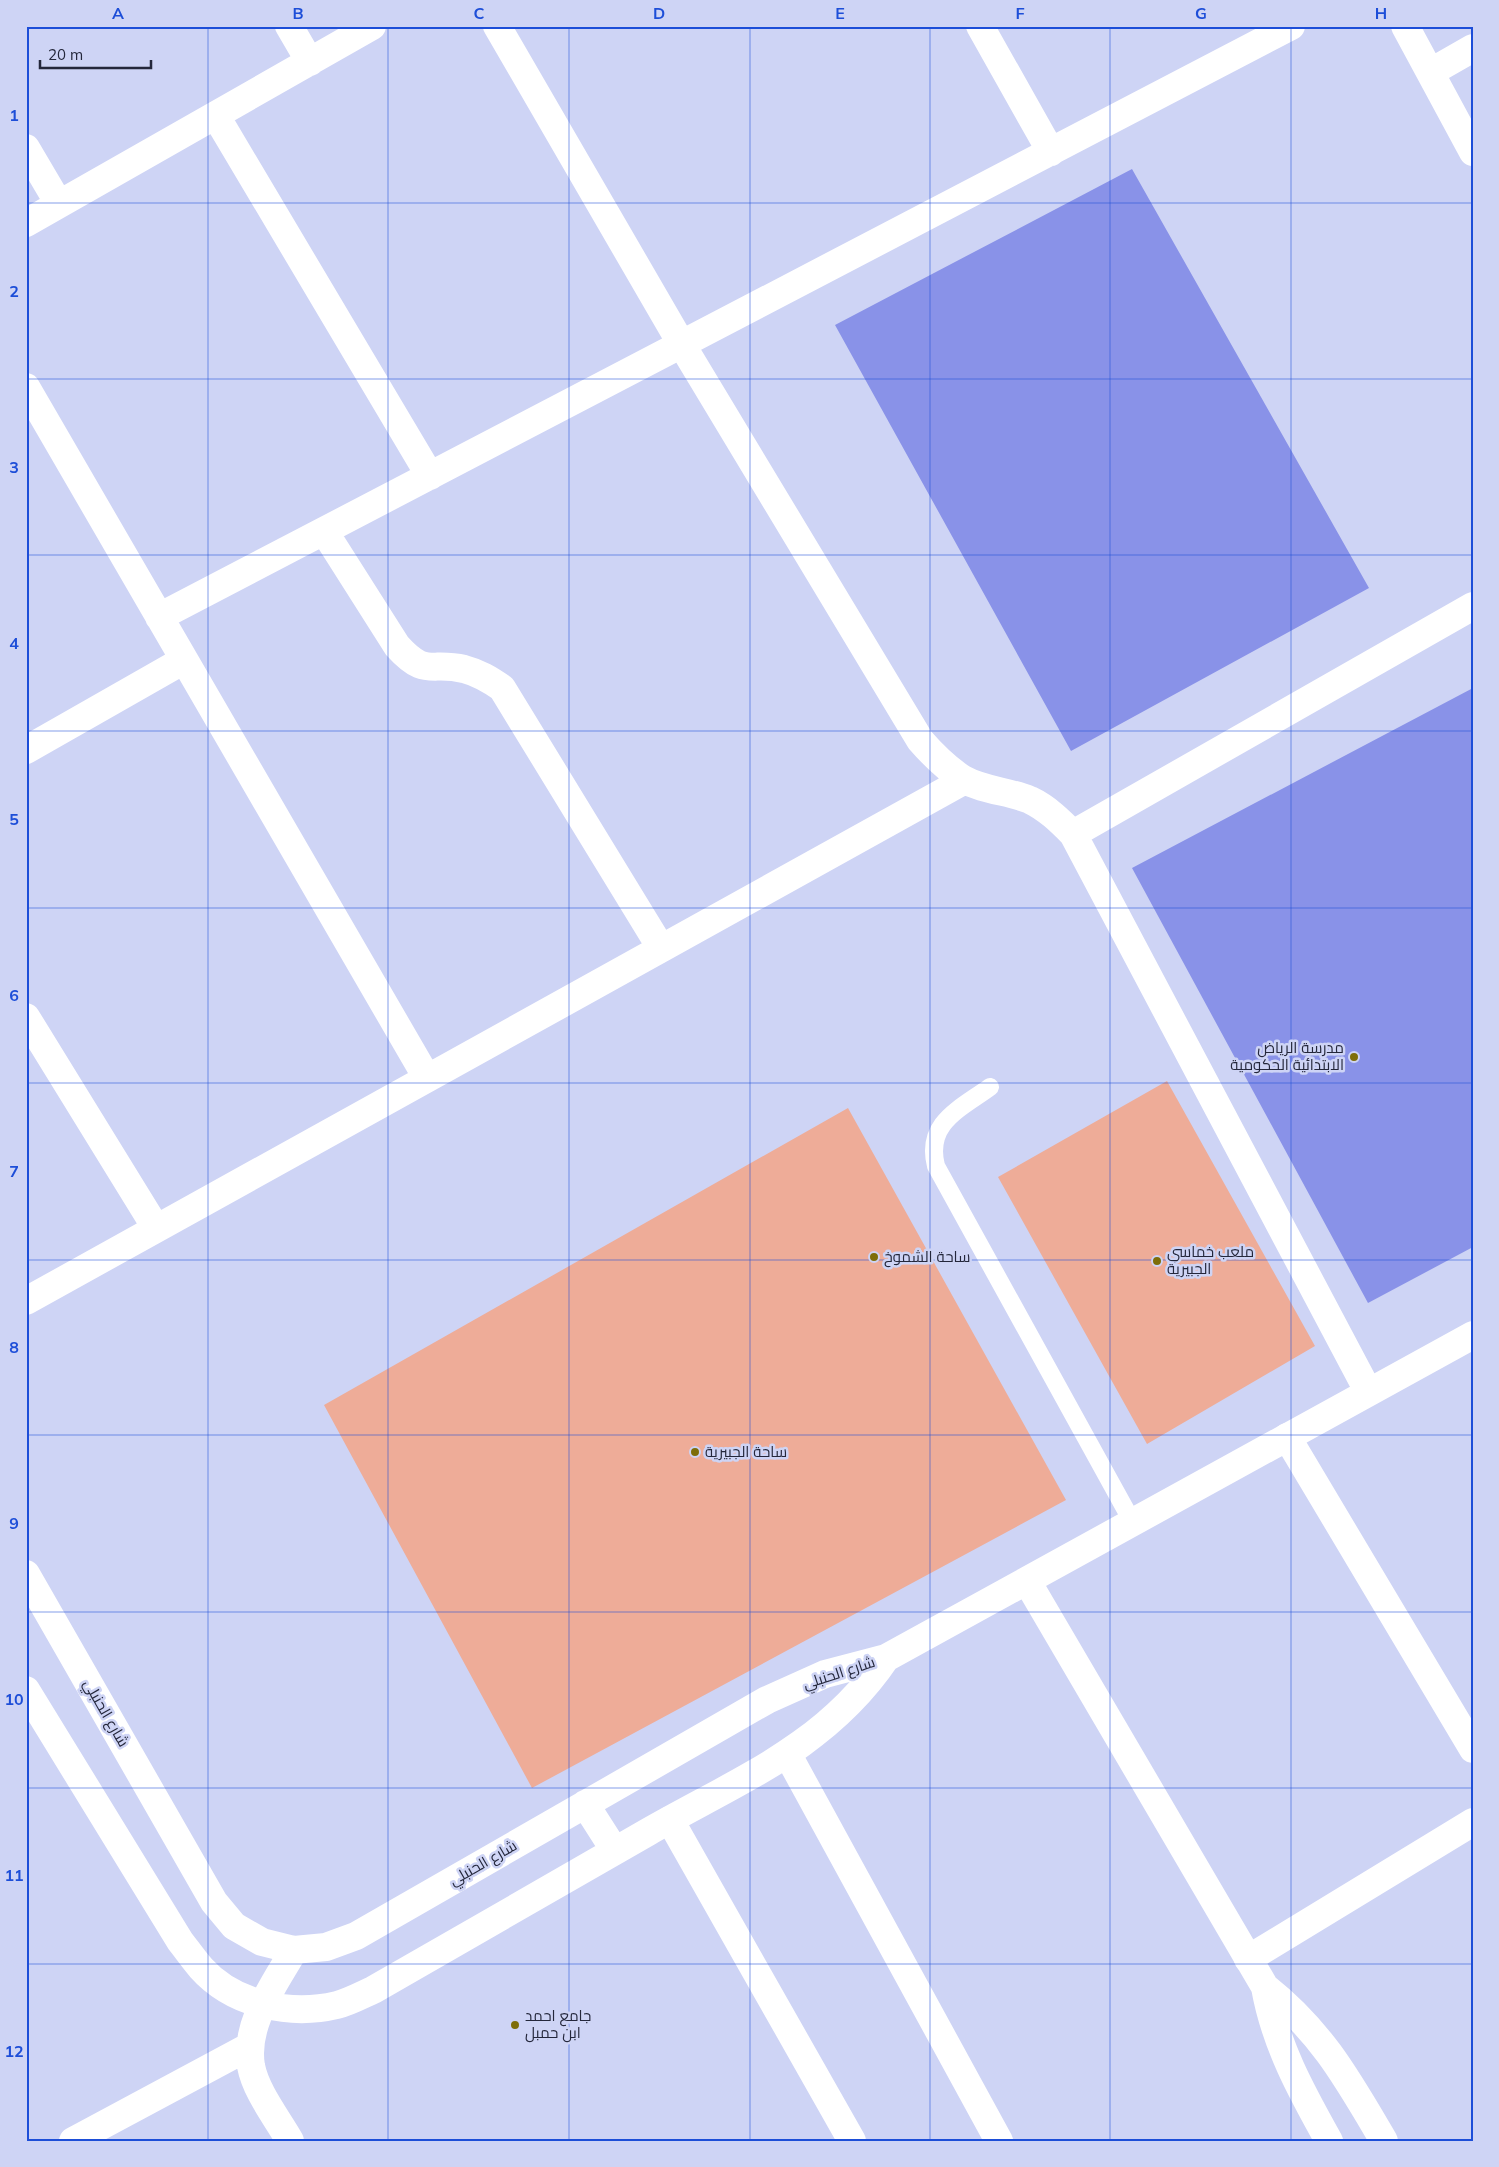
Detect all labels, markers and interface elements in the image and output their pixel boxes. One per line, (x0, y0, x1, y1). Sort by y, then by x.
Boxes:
text: A (112, 3, 124, 23)
text: B (292, 3, 304, 23)
text: C (474, 3, 485, 23)
text: D (653, 3, 665, 23)
text: E (835, 3, 845, 23)
text: F (1015, 3, 1025, 23)
text: G (1195, 3, 1207, 23)
text: H (1375, 3, 1387, 23)
scale bar (40, 38, 151, 70)
text: 20 m (48, 45, 83, 64)
text: 1 (9, 105, 19, 125)
text: 2 (9, 281, 19, 301)
text: 3 (9, 457, 19, 477)
text: 4 (9, 633, 19, 653)
text: 5 (9, 809, 19, 829)
text: 6 (9, 985, 19, 1005)
place label: مدرسة الرياض الابتدائية الحكومية (1230, 1038, 1344, 1074)
marker: مدرسة الرياض الابتدائية الحكومية (1348, 1051, 1360, 1063)
text: 7 (9, 1161, 19, 1181)
place label: ملعب خماسي الجبيرية (1167, 1242, 1254, 1278)
place label: ساحة الشموخ (884, 1247, 970, 1268)
marker: ساحة الشموخ (868, 1251, 880, 1263)
marker: ملعب خماسي الجبيرية (1151, 1255, 1163, 1267)
text: 8 (9, 1337, 19, 1357)
place label: ساحة الجبيرية (705, 1442, 787, 1461)
marker: ساحة الجبيرية (689, 1446, 701, 1458)
text: 9 (9, 1513, 19, 1533)
street label: شارع الحنبلي (800, 1652, 878, 1696)
street label: شارع الحنبلي (77, 1676, 133, 1751)
text: 10 (4, 1689, 24, 1709)
street label: شارع الحنبلي (446, 1836, 521, 1892)
text: 11 (4, 1865, 24, 1885)
place label: جامع احمد ابن حمبل (525, 2006, 591, 2043)
marker: جامع احمد ابن حمبل (509, 2019, 521, 2031)
text: 12 (4, 2041, 24, 2061)

